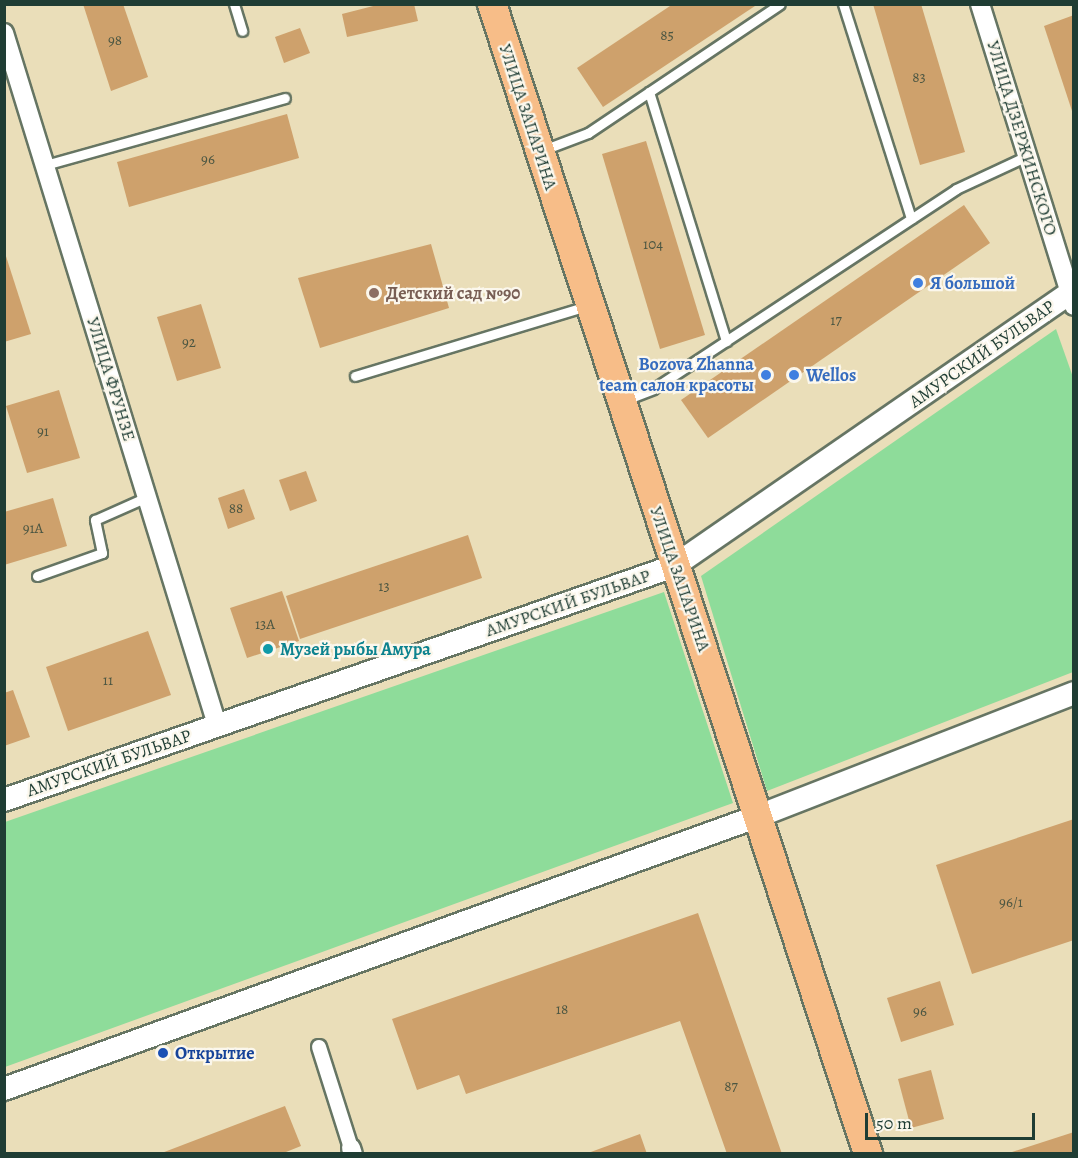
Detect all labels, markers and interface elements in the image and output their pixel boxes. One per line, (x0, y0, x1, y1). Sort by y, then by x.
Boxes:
house number: 85 (660, 27, 674, 45)
house number: 98 (108, 32, 122, 50)
street label: УЛИЦА ДЗЕРЖИНСКОГО (982, 38, 1062, 238)
street label: УЛИЦА ЗАПАРИНА (494, 41, 562, 193)
house number: 83 (912, 69, 926, 87)
house number: 96 (201, 151, 215, 169)
house number: 104 (643, 236, 663, 254)
place label: Я большой (930, 272, 1015, 294)
marker: Я большой (911, 276, 925, 290)
place label: Детский сад №90 (386, 282, 520, 304)
marker: Детский сад №90 (367, 286, 381, 300)
street label: АМУРСКИЙ БУЛЬВАР (905, 296, 1059, 412)
house number: 17 (830, 312, 842, 330)
street label: УЛИЦА ФРУНЗЕ (82, 314, 140, 444)
house number: 92 (182, 334, 196, 352)
place label: Bozova Zhanna team салон красоты (599, 354, 754, 397)
place label: Wellos (806, 364, 856, 386)
marker: Bozova Zhanna team салон красоты (759, 368, 773, 382)
marker: Wellos (787, 368, 801, 382)
house number: 91 (37, 423, 49, 441)
house number: 88 (229, 500, 243, 518)
street label: УЛИЦА ЗАПАРИНА (645, 503, 715, 655)
house number: 91А (23, 520, 43, 538)
street label: АМУРСКИЙ БУЛЬВАР (483, 565, 653, 641)
house number: 13 (378, 578, 390, 596)
house number: 13А (255, 616, 275, 634)
place label: Музей рыбы Амура (280, 638, 431, 660)
marker: Музей рыбы Амура (261, 642, 275, 656)
house number: 11 (103, 672, 113, 690)
street label: АМУРСКИЙ БУЛЬВАР (24, 725, 194, 801)
house number: 96/1 (999, 894, 1023, 912)
house number: 18 (556, 1001, 568, 1019)
house number: 96 (913, 1003, 927, 1021)
place label: Открытие (175, 1042, 255, 1064)
marker: Открытие (156, 1046, 170, 1060)
house number: 87 (724, 1078, 738, 1096)
scale bar (868, 1101, 1038, 1139)
text: 50 m (876, 1111, 912, 1135)

